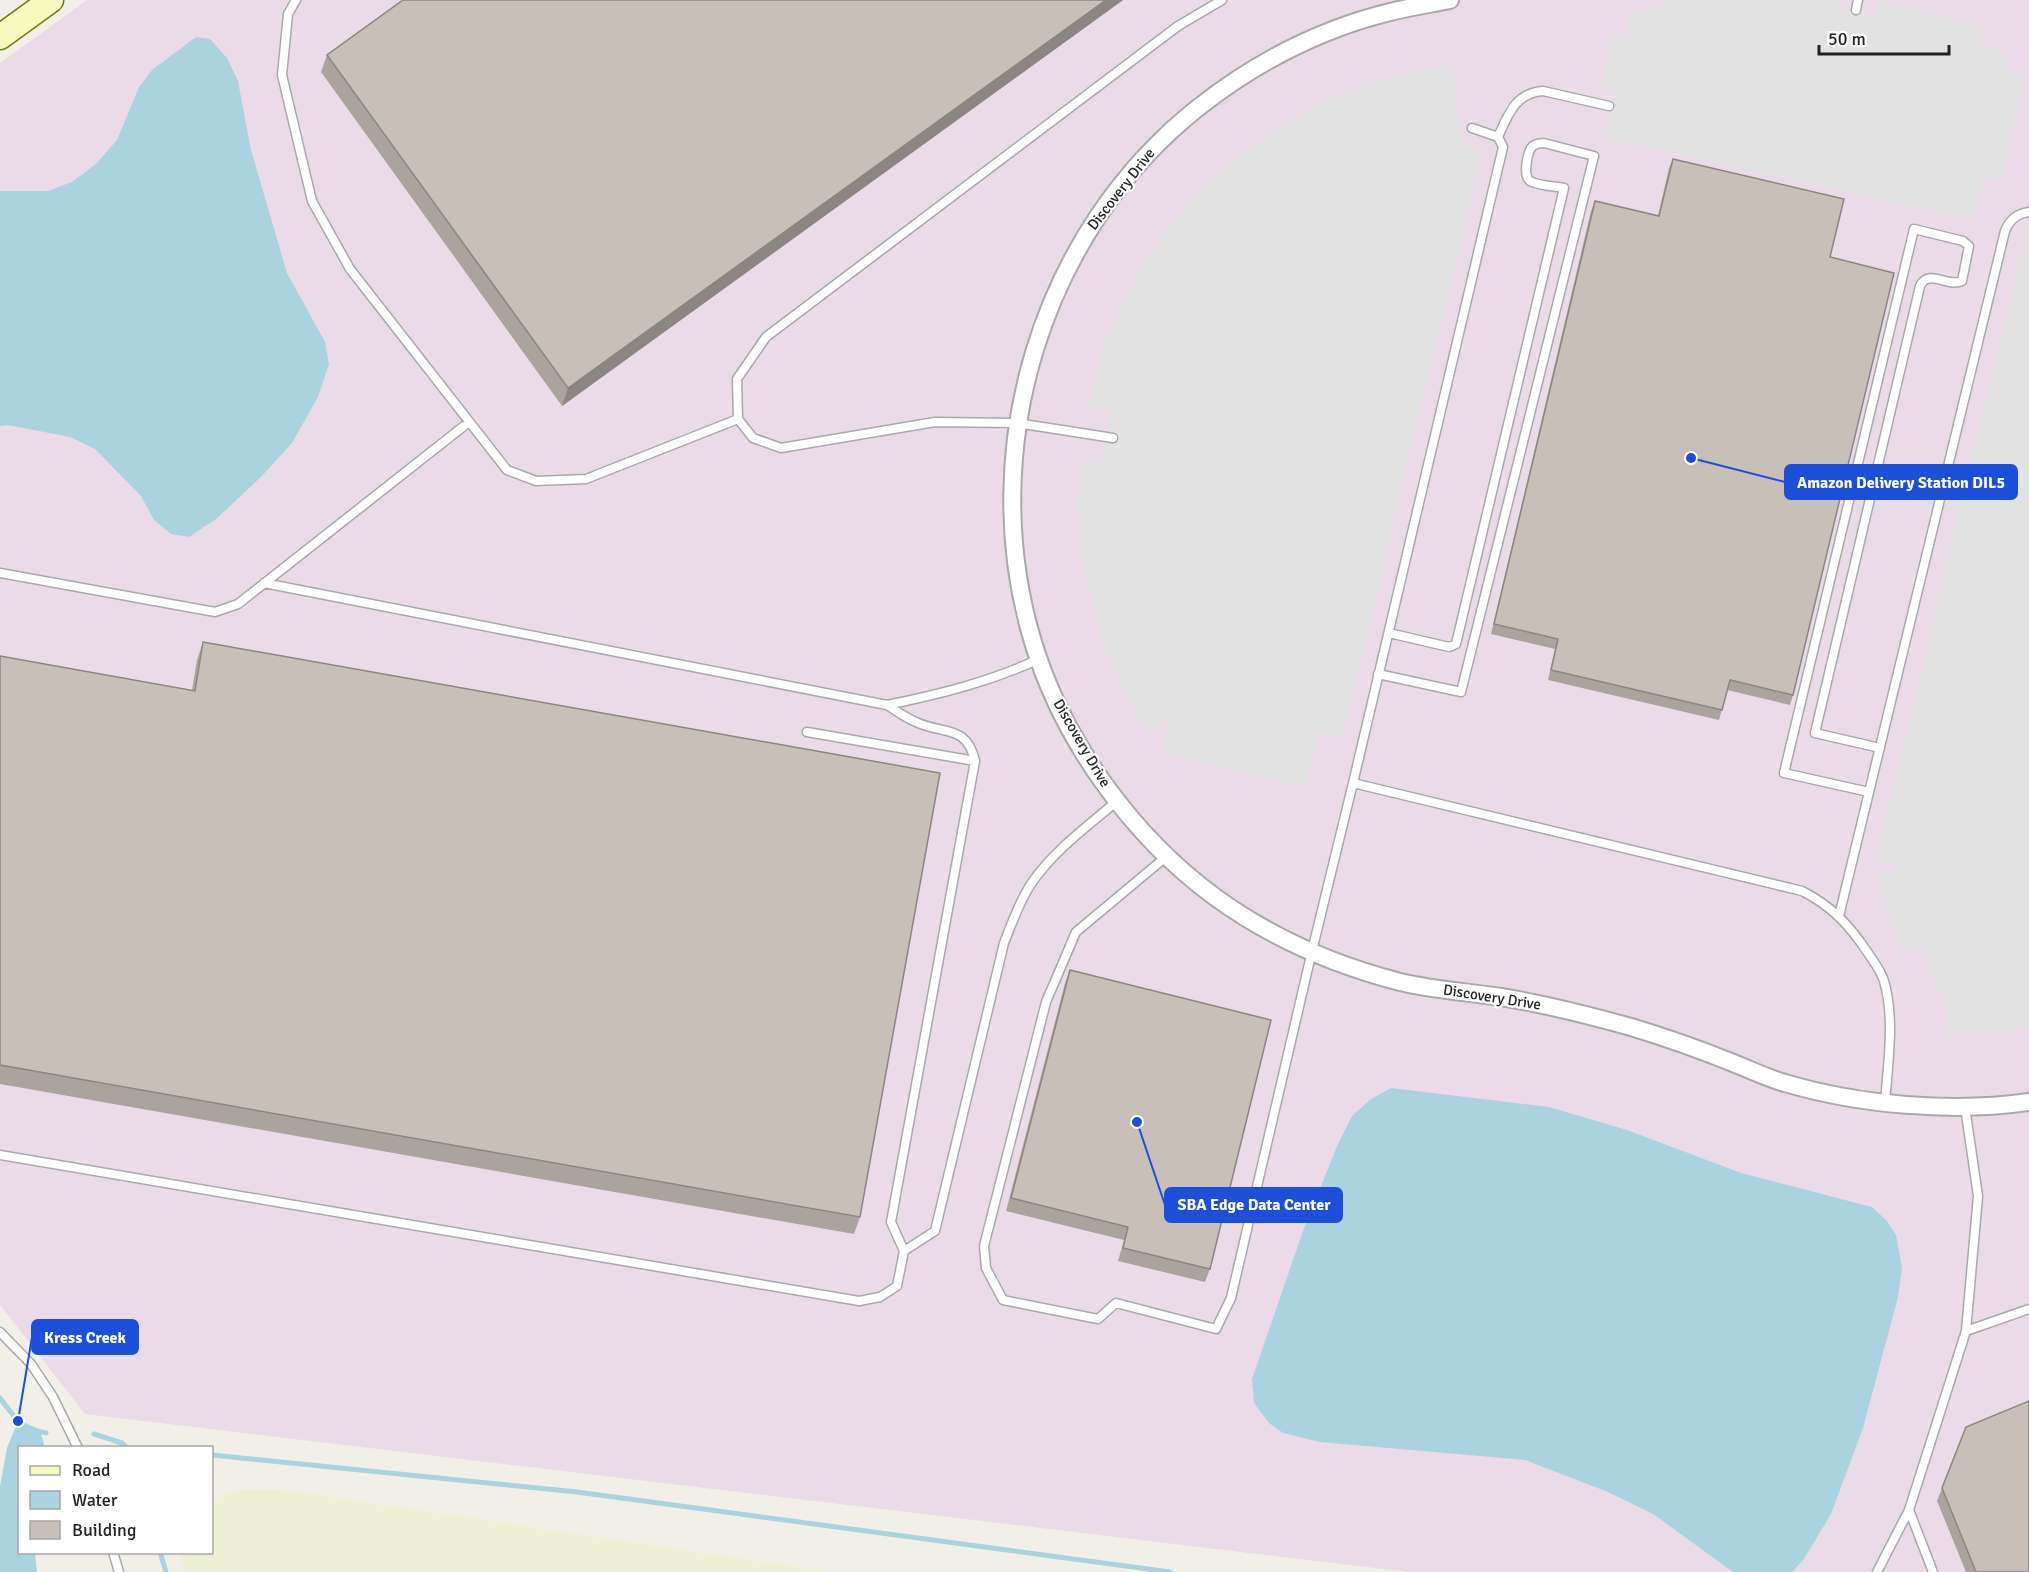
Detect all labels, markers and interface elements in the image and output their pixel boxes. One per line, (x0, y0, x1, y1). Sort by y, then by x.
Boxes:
scale bar (1819, 18, 1950, 56)
text: 50 m (1828, 28, 1866, 50)
street label: Discovery Drive (1083, 144, 1159, 234)
callout: Amazon Delivery Station DIL5 (1785, 465, 2017, 499)
text: Amazon Delivery Station DIL5 (1797, 473, 2005, 493)
street label: Discovery Drive (1049, 696, 1115, 790)
street label: Discovery Drive (1442, 980, 1542, 1014)
callout: SBA Edge Data Center (1165, 1188, 1342, 1222)
text: SBA Edge Data Center (1178, 1195, 1331, 1215)
callout: Kress Creek (32, 1320, 138, 1354)
text: Kress Creek (44, 1328, 127, 1348)
legend (18, 1446, 213, 1554)
text: Road (72, 1459, 111, 1481)
text: Water (72, 1489, 118, 1511)
text: Building (72, 1519, 136, 1541)

